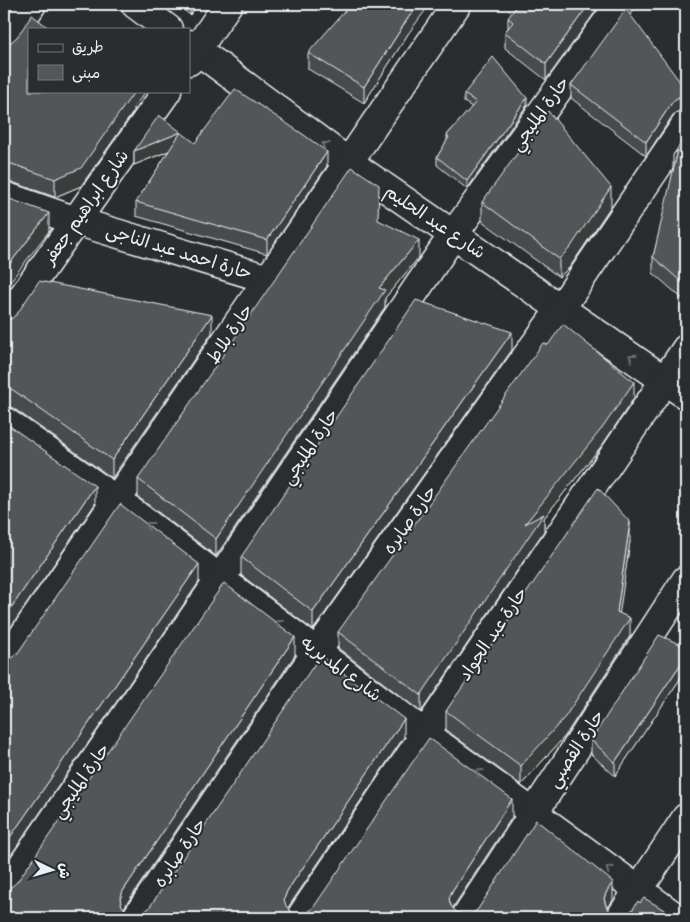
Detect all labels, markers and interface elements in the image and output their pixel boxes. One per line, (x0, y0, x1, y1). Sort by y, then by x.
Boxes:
legend (28, 28, 190, 92)
text: طريق (72, 38, 104, 57)
text: مبنى (72, 64, 100, 83)
street label: حارة المليجي (505, 72, 578, 158)
one-way arrow (322, 143, 331, 151)
street label: شارع ابراهيم جعفر (37, 145, 136, 272)
street label: شارع عبد الحليم (379, 180, 490, 266)
street label: حارة احمد عبد الناجى (103, 219, 255, 285)
street label: حارة بلاط (202, 299, 258, 369)
one-way arrow (628, 354, 638, 363)
street label: حارة المليجي (276, 405, 347, 492)
street label: حارة صابره (378, 481, 442, 559)
one-way arrow (146, 522, 155, 530)
street label: حارة عبد الجواد (453, 583, 533, 685)
one-way arrow (276, 620, 285, 628)
street label: شارع المديريه (296, 631, 386, 707)
street label: حارة القصبي (542, 706, 613, 794)
street label: حارة المليجي (47, 739, 119, 825)
one-way arrow (476, 770, 485, 778)
street label: حارة صابره (148, 814, 212, 892)
north arrow (28, 844, 78, 894)
text: ش (55, 863, 74, 880)
one-way arrow (605, 866, 615, 875)

